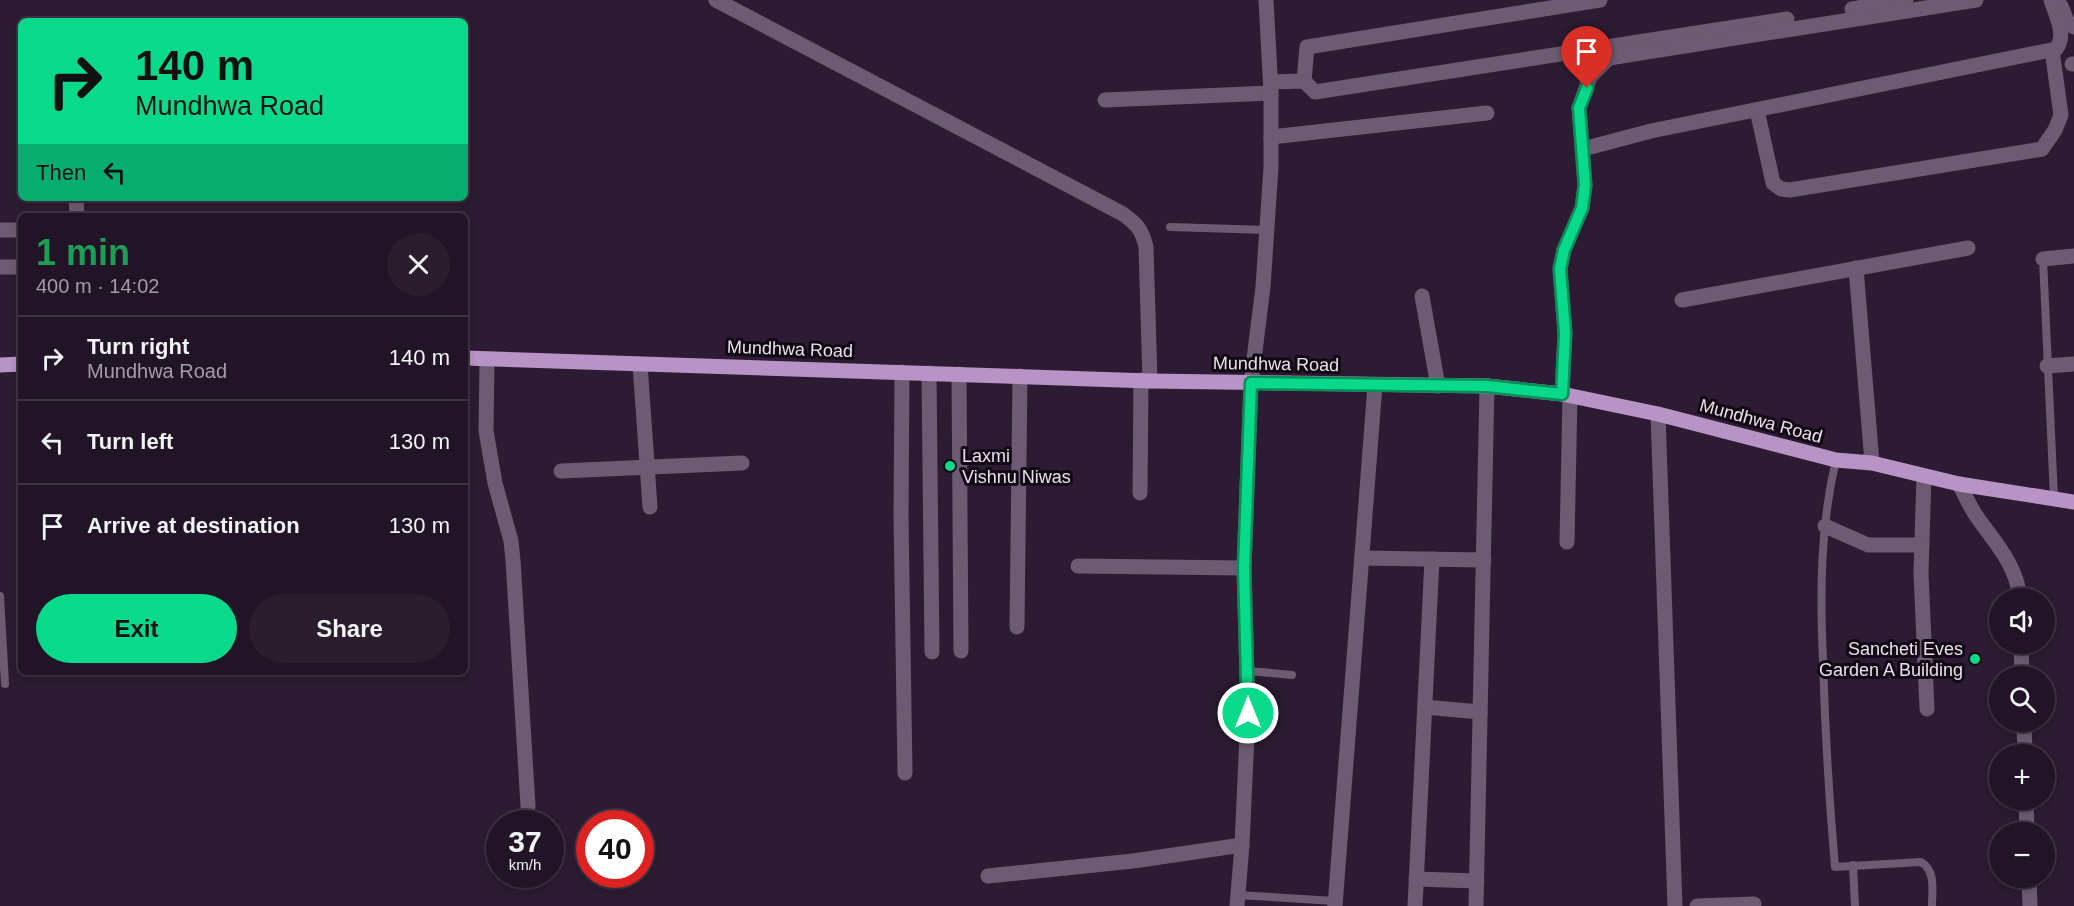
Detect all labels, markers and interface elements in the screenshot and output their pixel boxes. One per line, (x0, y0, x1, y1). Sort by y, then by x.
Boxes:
pin (1561, 26, 1612, 88)
icon: arrive (1570, 35, 1603, 68)
icon: right (36, 42, 114, 120)
text: 140 m (135, 42, 254, 89)
text: Mundhwa Road (135, 91, 324, 121)
icon: left (98, 156, 131, 189)
text: Then (36, 160, 86, 185)
text: 1 min (36, 232, 130, 273)
button: close (387, 233, 450, 296)
text: 400 m · 14:02 (36, 275, 159, 297)
text: Turn right (87, 334, 189, 359)
street label: Mundhwa Road (727, 337, 853, 361)
icon: right (36, 342, 69, 375)
text: 140 m (389, 345, 450, 370)
street label: Mundhwa Road (1213, 353, 1339, 375)
text: Mundhwa Road (87, 360, 227, 382)
street label: Mundhwa Road (1698, 395, 1824, 447)
icon: left (36, 426, 69, 459)
text: Turn left (87, 429, 173, 454)
text: 130 m (389, 429, 450, 454)
place label: Laxmi Vishnu Niwas (962, 446, 1071, 487)
marker: Laxmi Vishnu Niwas (943, 459, 957, 473)
icon: arrive (36, 510, 69, 543)
text: Arrive at destination (87, 513, 300, 538)
text: 130 m (389, 513, 450, 538)
map controls (1989, 588, 2055, 888)
button: sound (1989, 588, 2055, 654)
button: Exit (36, 594, 237, 663)
button: Share (249, 594, 450, 663)
place label: Sancheti Eves Garden A Building (1819, 639, 1963, 680)
marker: Sancheti Eves Garden A Building (1968, 652, 1982, 666)
button: search (1989, 666, 2055, 732)
position arrow (1216, 681, 1280, 745)
button: + (1989, 744, 2055, 810)
speed limit sign: 40 (576, 810, 654, 888)
button: − (1989, 822, 2055, 888)
text: 37 (508, 825, 542, 858)
text: km/h (509, 856, 541, 873)

